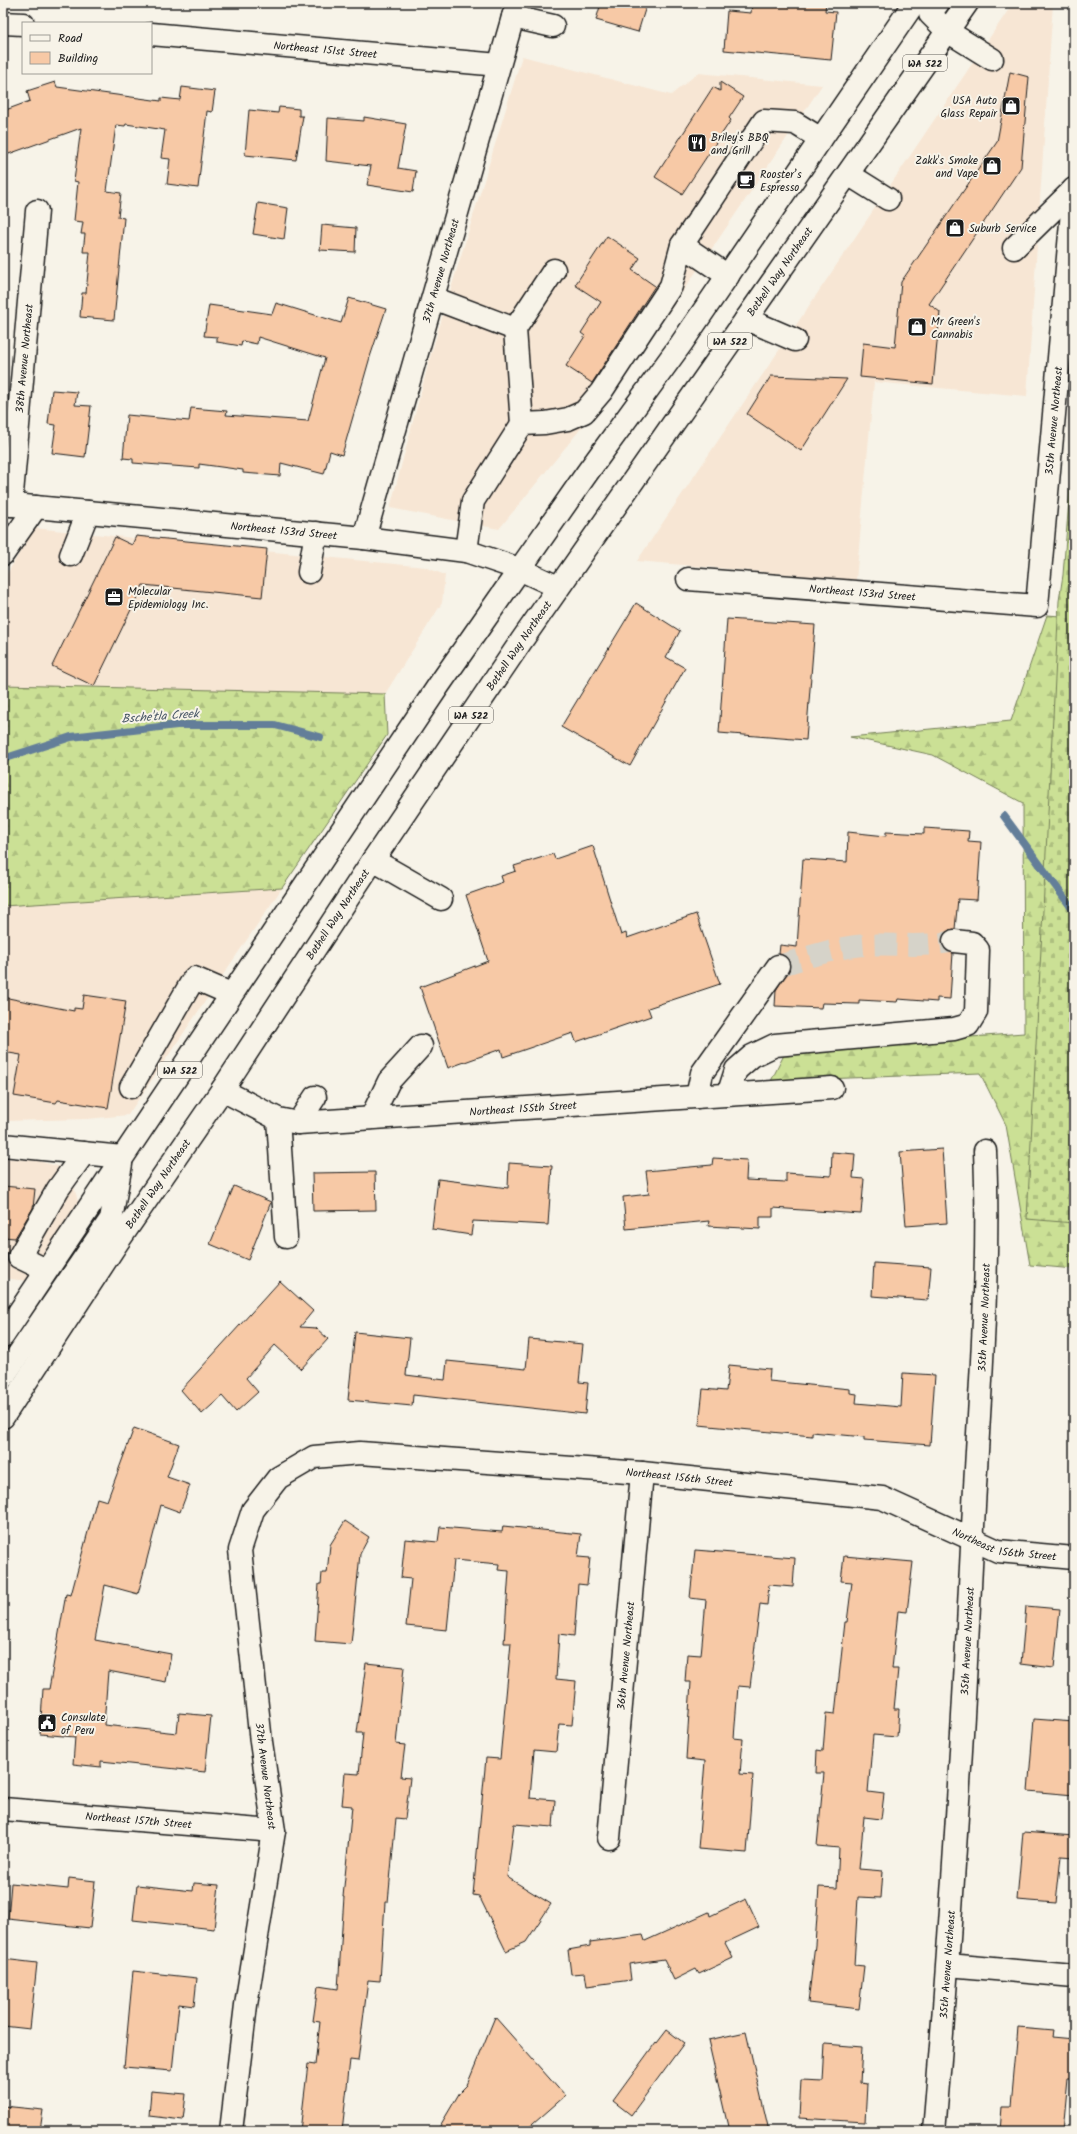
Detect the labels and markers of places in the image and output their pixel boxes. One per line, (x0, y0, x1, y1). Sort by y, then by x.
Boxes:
place label: USA Auto Glass Repair (941, 92, 998, 123)
shop icon: USA Auto Glass Repair (1000, 95, 1022, 117)
place label: Briley's BBQ and Grill (711, 129, 769, 160)
restaurant icon: Briley's BBQ and Grill (686, 132, 708, 154)
place label: Zakk's Smoke and Vape (915, 152, 978, 183)
shop icon: Zakk's Smoke and Vape (981, 155, 1003, 177)
place label: Rooster’s Espresso (760, 166, 802, 197)
cafe icon: Rooster’s Espresso (735, 169, 757, 191)
shop icon: Suburb Service (944, 217, 966, 239)
place label: Suburb Service (969, 220, 1037, 238)
place label: Mr Green's Cannabis (931, 313, 980, 344)
shop icon: Mr Green's Cannabis (906, 316, 928, 338)
place label: Molecular Epidemiology Inc. (128, 583, 208, 614)
office icon: Molecular Epidemiology Inc. (103, 586, 125, 608)
place label: Consulate of Peru (61, 1709, 106, 1740)
public building icon: Consulate of Peru (36, 1712, 58, 1734)

